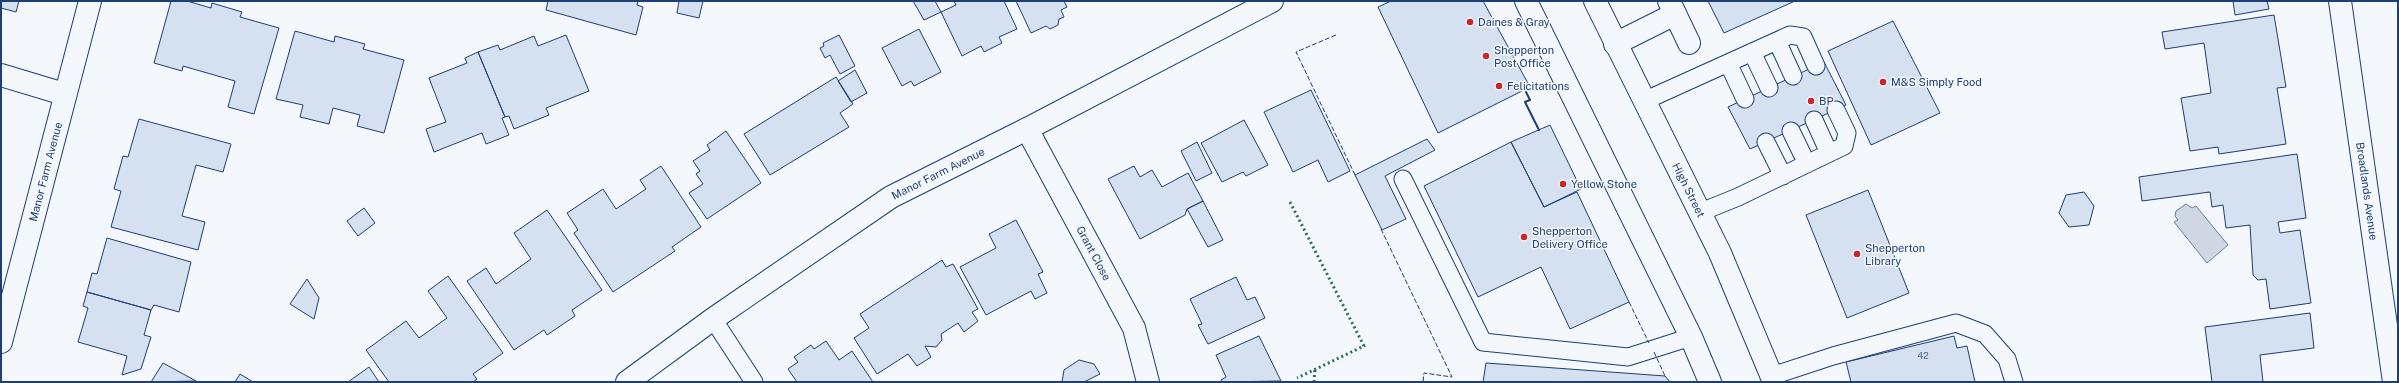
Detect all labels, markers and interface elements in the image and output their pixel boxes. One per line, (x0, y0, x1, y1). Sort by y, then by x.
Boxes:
place label: Daines & Gray (1478, 16, 1550, 28)
marker: Daines & Gray (1465, 17, 1475, 27)
place label: Shepperton Post Office (1494, 44, 1554, 69)
marker: Shepperton Post Office (1481, 51, 1491, 61)
place label: M&S Simply Food (1891, 76, 1982, 88)
marker: M&S Simply Food (1878, 77, 1888, 87)
place label: Felicitations (1507, 80, 1570, 92)
marker: Felicitations (1494, 81, 1504, 91)
place label: BP (1819, 95, 1833, 107)
marker: BP (1806, 96, 1816, 106)
street label: Manor Farm Avenue (27, 121, 64, 223)
street label: Broadlands Avenue (2354, 141, 2380, 241)
street label: Manor Farm Avenue (890, 145, 986, 202)
street label: High Street (1670, 161, 1707, 219)
place label: Yellow Stone (1571, 178, 1637, 190)
marker: Yellow Stone (1558, 179, 1568, 189)
street label: Grant Close (1074, 224, 1113, 282)
place label: Shepperton Delivery Office (1532, 225, 1608, 250)
marker: Shepperton Delivery Office (1519, 232, 1529, 242)
place label: Shepperton Library (1865, 242, 1925, 267)
marker: Shepperton Library (1852, 249, 1862, 259)
house number: 42 (1917, 350, 1929, 361)

